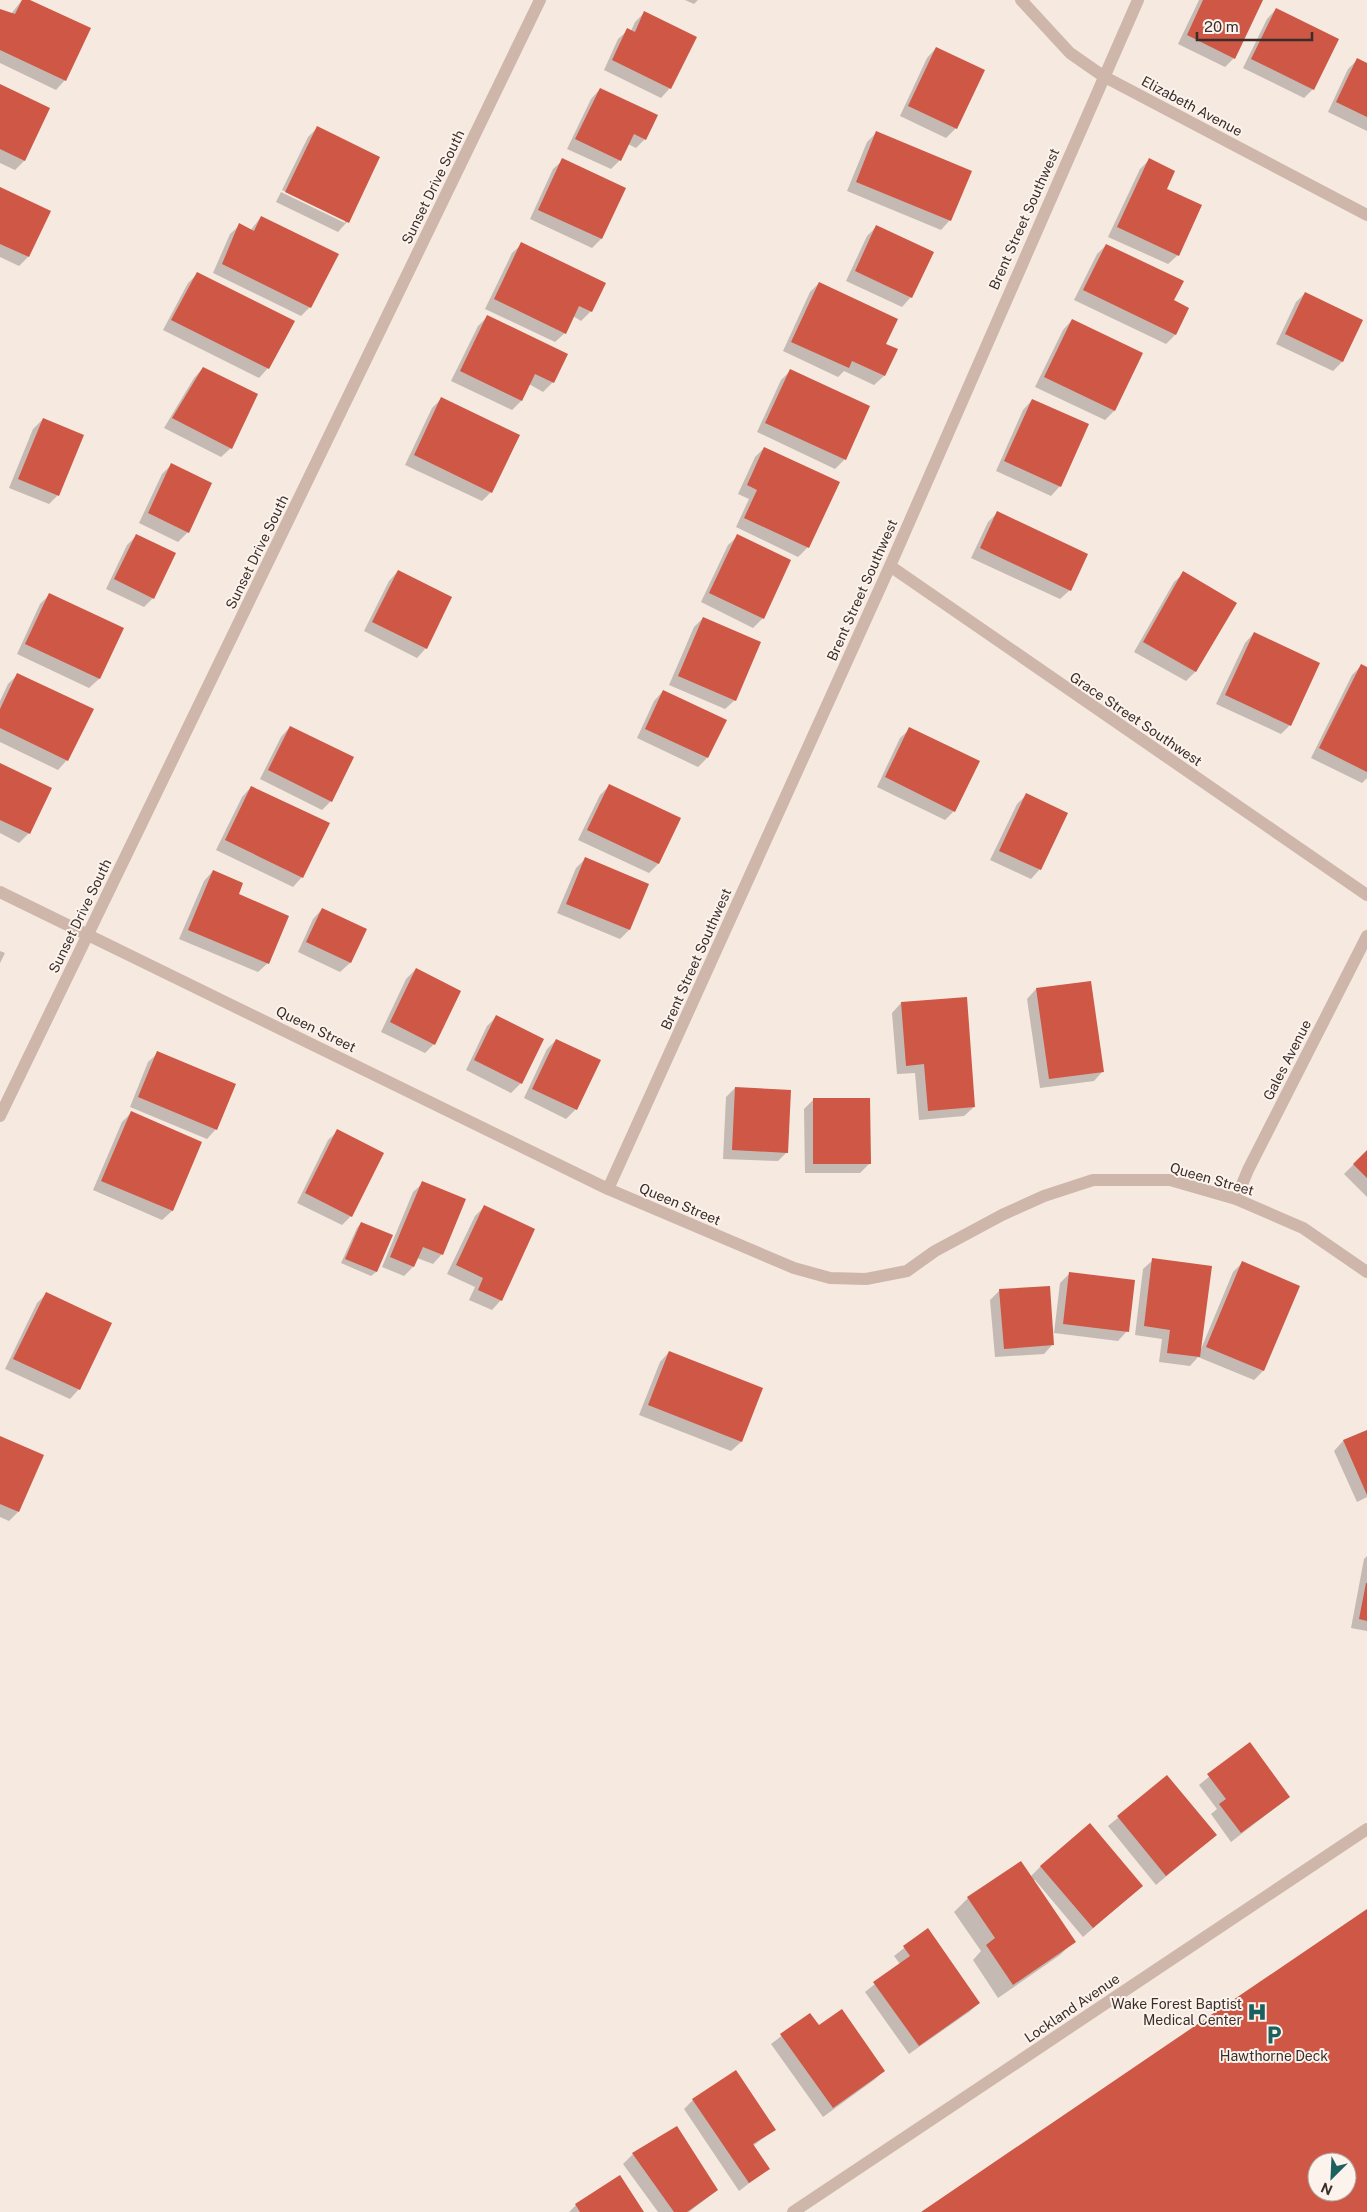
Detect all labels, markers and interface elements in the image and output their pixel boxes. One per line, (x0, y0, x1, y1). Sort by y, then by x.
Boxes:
scale bar (1197, 10, 1312, 42)
text: 20 m (1204, 18, 1239, 35)
street label: Elizabeth Avenue (1139, 73, 1245, 139)
street label: Sunset Drive South (398, 127, 468, 247)
street label: Brent Street Southwest (986, 146, 1062, 292)
street label: Sunset Drive South (222, 492, 292, 612)
street label: Brent Street Southwest (824, 517, 900, 663)
street label: Grace Street Southwest (1067, 669, 1205, 769)
street label: Sunset Drive South (45, 856, 115, 976)
street label: Brent Street Southwest (658, 886, 734, 1032)
street label: Queen Street (273, 1003, 359, 1055)
street label: Gales Avenue (1260, 1017, 1314, 1103)
street label: Queen Street (1168, 1159, 1256, 1199)
street label: Queen Street (637, 1180, 723, 1228)
street label: Lockland Avenue (1022, 1970, 1123, 2046)
place label: Wake Forest Baptist Medical Center (1111, 1996, 1242, 2028)
hospital icon: Wake Forest Baptist Medical Center (1246, 2001, 1268, 2023)
parking icon: Hawthorne Deck (1263, 2024, 1285, 2046)
place label: Hawthorne Deck (1220, 2048, 1328, 2064)
north arrow (1307, 2152, 1357, 2202)
text: N (1318, 2179, 1335, 2198)

